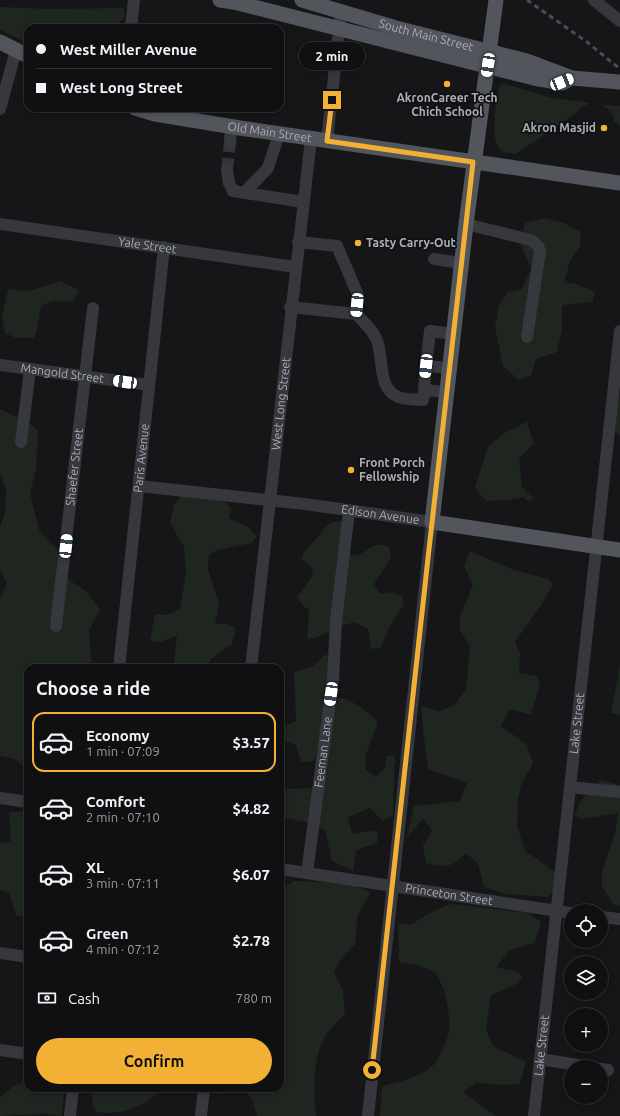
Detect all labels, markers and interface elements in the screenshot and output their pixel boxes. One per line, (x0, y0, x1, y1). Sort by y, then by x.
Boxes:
street label: South Main Street (377, 16, 475, 53)
text: West Miller Avenue (60, 41, 197, 58)
callout: 2 min (299, 42, 365, 70)
text: 2 min (316, 49, 348, 63)
car (480, 52, 496, 78)
car (549, 72, 575, 92)
text: West Long Street (60, 79, 183, 96)
marker: AkronCareer Tech Chich School (442, 79, 452, 89)
route end (323, 91, 341, 109)
place label: AkronCareer Tech Chich School (396, 91, 498, 118)
street label: Old Main Street (227, 119, 313, 144)
place label: Akron Masjid (522, 121, 596, 134)
marker: Akron Masjid (599, 123, 609, 133)
street label: Yale Street (118, 234, 178, 256)
place label: Tasty Carry-Out (366, 236, 456, 249)
marker: Tasty Carry-Out (353, 238, 363, 248)
car (350, 293, 364, 317)
car (419, 353, 433, 379)
street label: West Long Street (269, 356, 292, 451)
street label: Mangold Street (20, 361, 105, 385)
car (112, 374, 138, 390)
street label: Paris Avenue (131, 423, 151, 493)
street label: Shaefer Street (63, 427, 85, 506)
place label: Front Porch Fellowship (359, 456, 425, 483)
marker: Front Porch Fellowship (346, 465, 356, 475)
street label: Edison Avenue (340, 502, 420, 526)
car (59, 533, 73, 559)
text: Choose a ride (36, 678, 150, 698)
car (323, 681, 339, 707)
street label: Lake Street (567, 692, 586, 754)
street label: Feeman Lane (312, 716, 334, 788)
icon: car (38, 724, 74, 760)
text: Economy (86, 727, 150, 744)
text: $3.57 (232, 734, 270, 751)
text: 1 min · 07:09 (86, 744, 160, 758)
icon: car (38, 790, 74, 826)
text: Comfort (86, 793, 145, 810)
text: $4.82 (232, 800, 270, 817)
text: 2 min · 07:10 (86, 810, 160, 824)
icon: car (38, 856, 74, 892)
text: XL (86, 859, 104, 876)
text: $6.07 (232, 866, 270, 883)
text: 3 min · 07:11 (86, 876, 160, 890)
street label: Princeton Street (404, 881, 494, 907)
map controls (564, 904, 608, 1104)
button: locate (564, 904, 608, 948)
icon: car (38, 922, 74, 958)
text: Green (86, 925, 128, 942)
text: $2.78 (232, 932, 270, 949)
text: 4 min · 07:12 (86, 942, 160, 956)
button: layers (564, 956, 608, 1000)
icon: cash (36, 987, 58, 1009)
text: Cash (68, 990, 100, 1007)
text: 780 m (236, 991, 272, 1005)
button: + (564, 1008, 608, 1052)
street label: Lake Street (531, 1014, 551, 1076)
button: Confirm (36, 1038, 272, 1084)
button: − (564, 1060, 608, 1104)
route start (363, 1061, 381, 1079)

